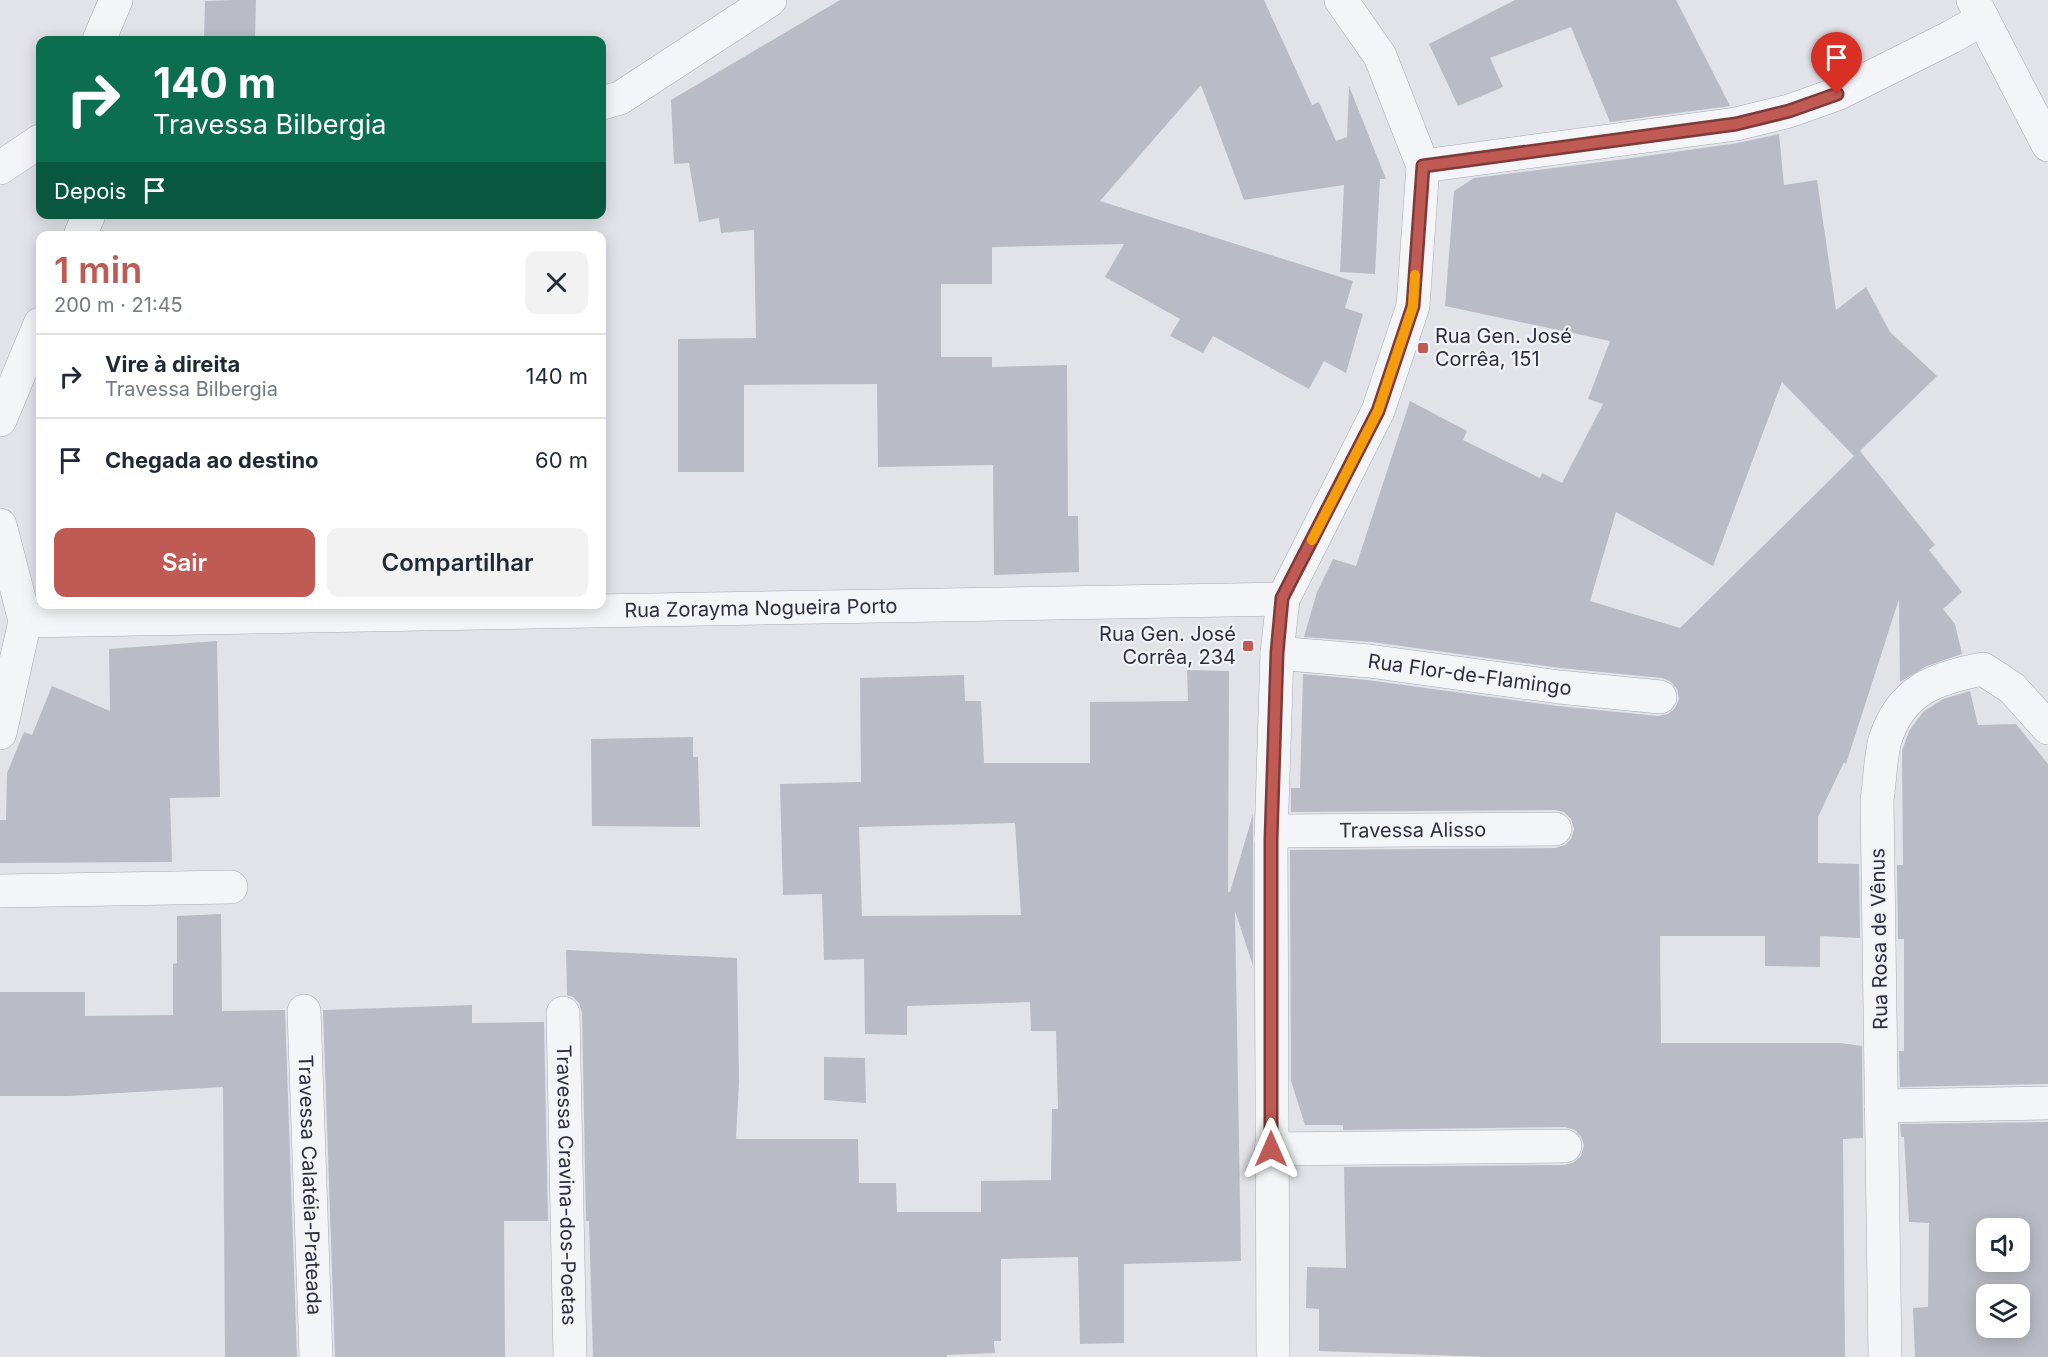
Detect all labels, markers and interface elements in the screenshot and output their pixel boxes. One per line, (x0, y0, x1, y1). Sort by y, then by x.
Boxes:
pin (1811, 32, 1862, 94)
icon: arrive (1820, 41, 1853, 74)
text: 140 m (153, 57, 276, 108)
icon: right (54, 60, 132, 138)
text: Travessa Bilbergia (153, 108, 386, 141)
icon: arrive (138, 174, 171, 207)
text: Depois (54, 178, 126, 204)
text: 1 min (54, 248, 142, 292)
button: close (525, 251, 588, 314)
text: 200 m · 21:45 (54, 293, 183, 317)
place label: Rua Gen. José Corrêa, 151 (1435, 324, 1572, 371)
marker: Rua Gen. José Corrêa, 151 (1416, 341, 1430, 355)
text: Vire à direita (105, 351, 240, 377)
icon: right (54, 360, 87, 393)
text: 140 m (526, 363, 588, 389)
text: Travessa Bilbergia (105, 377, 278, 401)
icon: arrive (54, 444, 87, 477)
text: Chegada ao destino (105, 447, 319, 473)
text: 60 m (535, 447, 588, 473)
button: Sair (54, 528, 315, 597)
button: Compartilhar (327, 528, 588, 597)
street label: Rua Zorayma Nogueira Porto (624, 594, 898, 623)
place label: Rua Gen. José Corrêa, 234 (1099, 622, 1236, 669)
marker: Rua Gen. José Corrêa, 234 (1241, 639, 1255, 653)
street label: Rua Flor-de-Flamingo (1366, 649, 1573, 700)
street label: Travessa Alisso (1339, 818, 1486, 843)
street label: Rua Rosa de Vênus (1865, 848, 1893, 1030)
street label: Travessa Cravina-dos-Poetas (552, 1044, 581, 1326)
street label: Travessa Calatéia-Prateada (294, 1054, 327, 1315)
position arrow (1239, 1117, 1303, 1181)
map controls (1976, 1218, 2030, 1338)
button: sound (1976, 1218, 2030, 1272)
button: layers (1976, 1284, 2030, 1338)

